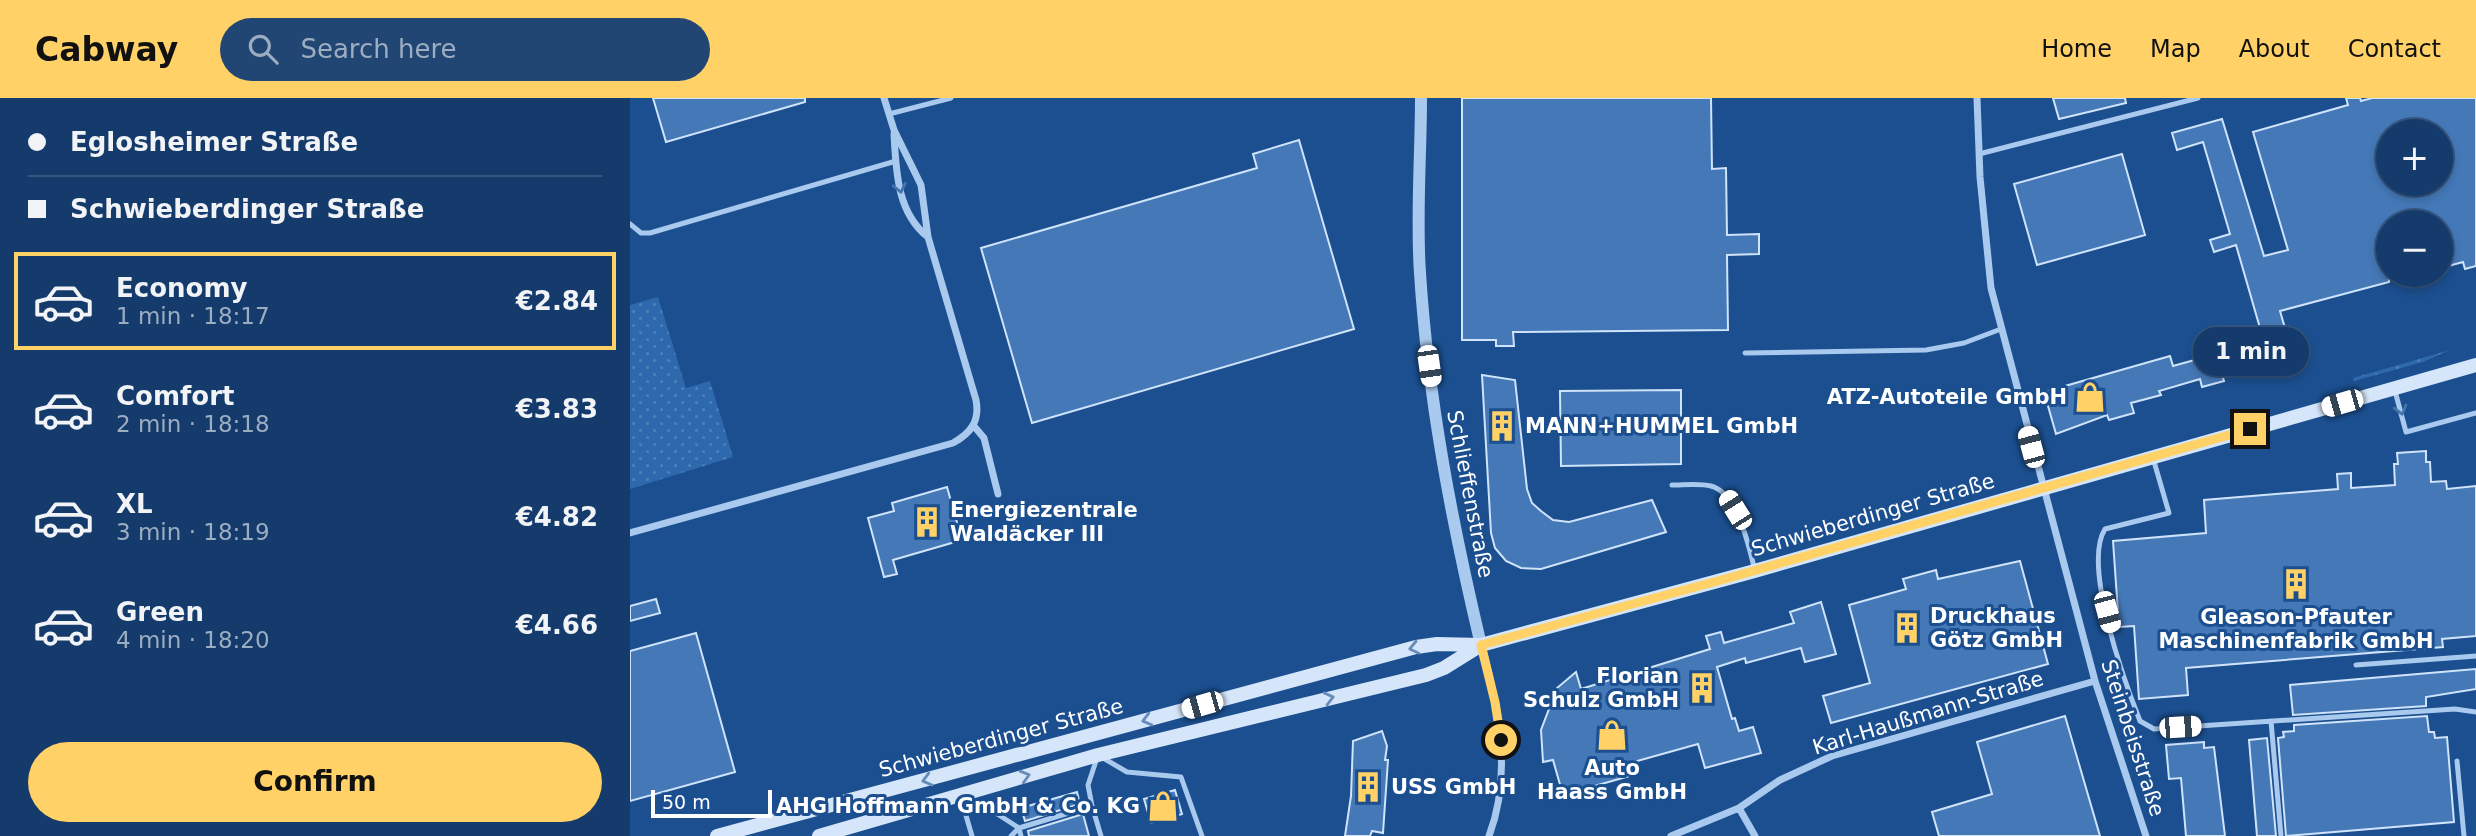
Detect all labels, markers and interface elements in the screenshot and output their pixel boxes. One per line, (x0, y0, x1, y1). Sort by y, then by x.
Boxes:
search box (220, 18, 710, 81)
text: Cabway (35, 30, 178, 69)
icon: search (244, 30, 282, 68)
text: Search here (300, 34, 457, 64)
text: Home (2041, 35, 2112, 63)
text: Map (2150, 35, 2201, 63)
text: About (2239, 35, 2310, 63)
text: Contact (2348, 35, 2441, 63)
map controls (2376, 119, 2453, 287)
button: + (2376, 119, 2453, 196)
text: Eglosheimer Straße (70, 127, 358, 157)
one-way arrow (892, 182, 907, 194)
text: Schwieberdinger Straße (70, 194, 424, 224)
button: − (2376, 210, 2453, 287)
icon: car (32, 270, 95, 333)
text: Economy (116, 273, 247, 303)
text: €2.84 (516, 286, 598, 316)
text: 1 min · 18:17 (116, 303, 270, 329)
callout: 1 min (2192, 328, 2308, 376)
text: 1 min (2215, 338, 2287, 364)
car (1416, 344, 1443, 388)
icon: car (32, 378, 95, 441)
shop icon: ATZ-Autoteile GmbH (2073, 380, 2107, 414)
text: Comfort (116, 381, 234, 411)
place label: ATZ-Autoteile GmbH (1827, 385, 2067, 409)
car (2319, 387, 2366, 419)
text: €3.83 (516, 394, 598, 424)
one-way arrow (2392, 404, 2407, 416)
street label: Schlieffenstraße (1442, 408, 1498, 580)
building icon: MANN+HUMMEL GmbH (1485, 409, 1519, 443)
text: 2 min · 18:18 (116, 411, 270, 437)
route end (2234, 413, 2266, 445)
place label: MANN+HUMMEL GmbH (1525, 414, 1798, 438)
car (2016, 424, 2047, 470)
street label: Schwieberdinger Straße (1749, 469, 1997, 561)
icon: car (32, 486, 95, 549)
car (1715, 487, 1756, 533)
text: XL (116, 489, 153, 519)
place label: Energiezentrale Waldäcker III (950, 498, 1138, 546)
text: €4.82 (516, 502, 598, 532)
building icon: Energiezentrale Waldäcker III (910, 505, 944, 539)
text: 3 min · 18:19 (116, 519, 270, 545)
building icon: Gleason-Pfauter Maschinenfabrik GmbH (2279, 567, 2313, 601)
car (2092, 589, 2123, 635)
icon: car (32, 594, 95, 657)
text: Green (116, 597, 204, 627)
place label: Druckhaus Götz GmbH (1930, 604, 2063, 652)
place label: Gleason-Pfauter Maschinenfabrik GmbH (2158, 605, 2434, 653)
text: €4.66 (516, 610, 598, 640)
building icon: Druckhaus Götz GmbH (1890, 611, 1924, 645)
text: 4 min · 18:20 (116, 627, 270, 653)
one-way arrow (1408, 640, 1420, 655)
street label: Steinbeisstraße (2096, 657, 2170, 819)
place label: Florian Schulz GmbH (1523, 664, 1679, 712)
street label: Karl-Haußmann-Straße (1810, 666, 2046, 760)
building icon: Florian Schulz GmbH (1685, 671, 1719, 705)
car (1179, 689, 1226, 721)
one-way arrow (1323, 692, 1335, 706)
street label: Schwieberdinger Straße (876, 694, 1126, 782)
one-way arrow (1141, 712, 1153, 727)
car (2159, 715, 2202, 739)
shop icon: Auto Haass GmbH (1595, 718, 1629, 752)
route start (1485, 724, 1517, 756)
button: Confirm (28, 742, 602, 822)
place label: Auto Haass GmbH (1537, 756, 1687, 804)
one-way arrow (1019, 770, 1031, 785)
building icon: USS GmbH (1351, 770, 1385, 804)
one-way arrow (922, 772, 934, 787)
place label: USS GmbH (1391, 775, 1516, 799)
scale bar (651, 787, 772, 819)
shop icon: AHG Hoffmann GmbH & Co. KG (1146, 789, 1180, 823)
text: 50 m (662, 791, 711, 813)
place label: AHG Hoffmann GmbH & Co. KG (776, 794, 1140, 818)

